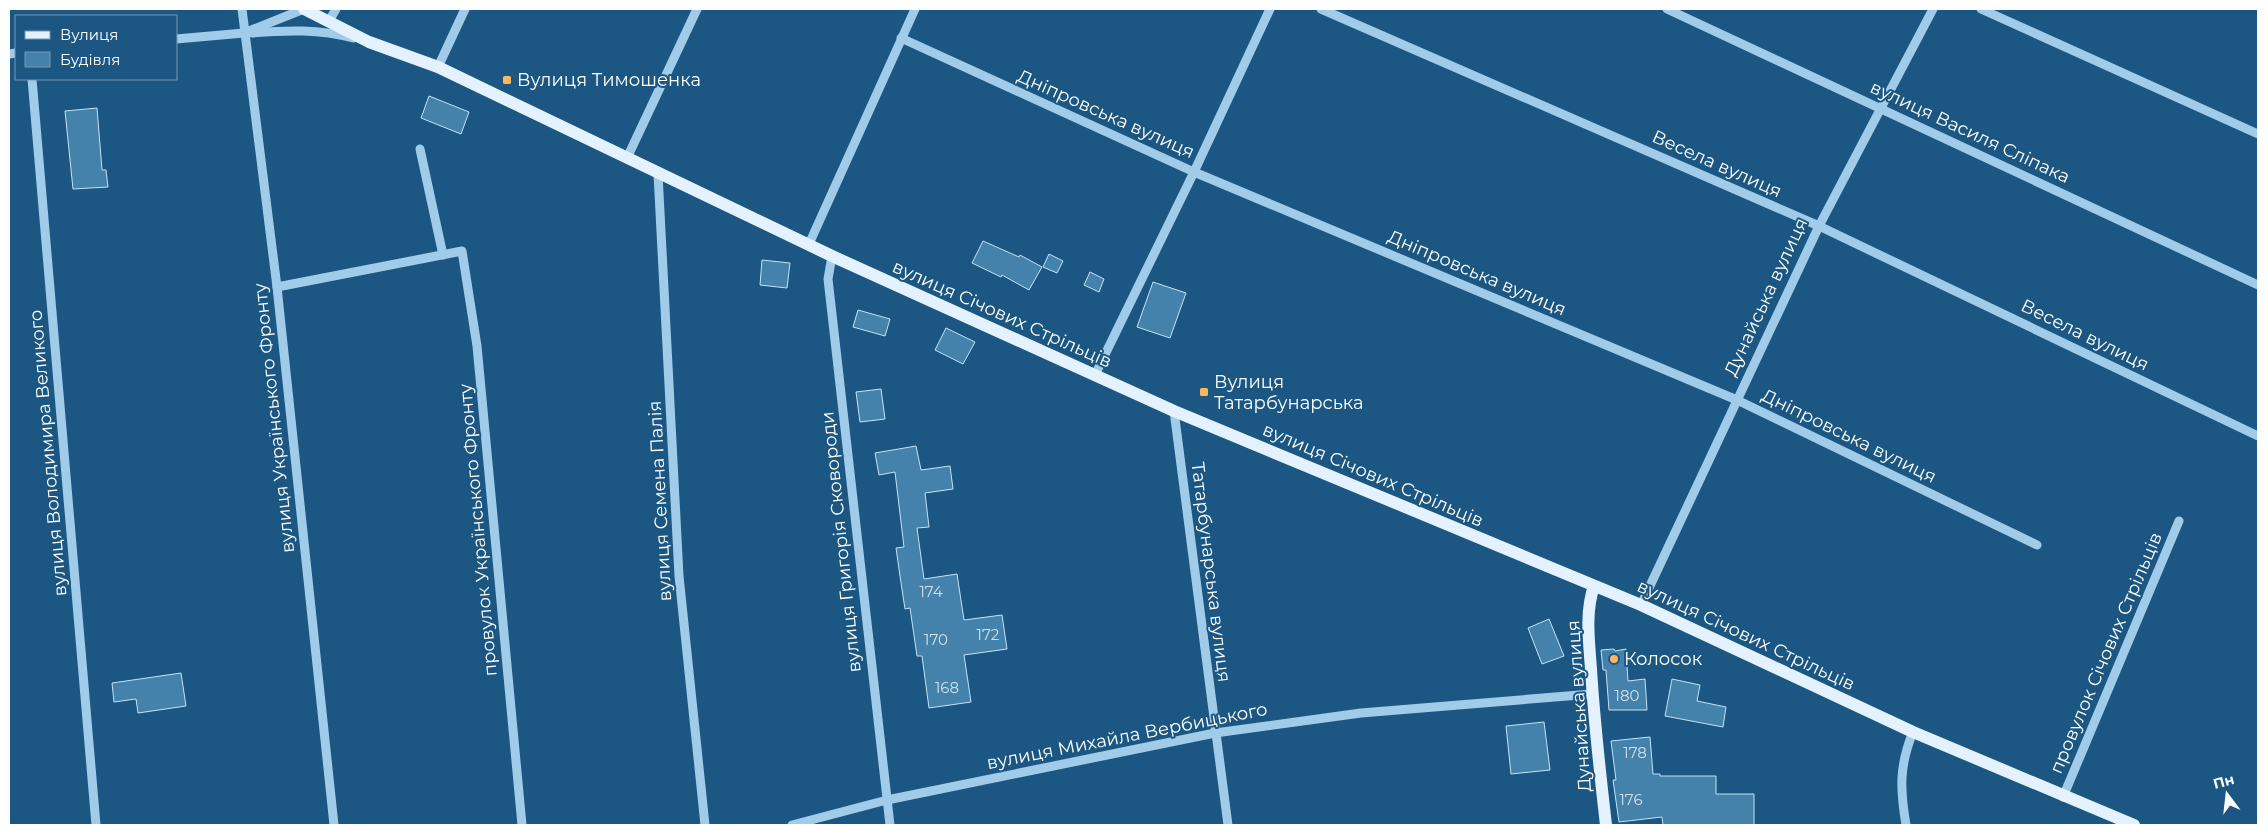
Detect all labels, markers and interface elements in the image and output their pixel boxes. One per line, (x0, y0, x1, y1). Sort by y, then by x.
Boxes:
legend (15, 15, 178, 80)
text: Вулиця (60, 25, 118, 44)
text: Будівля (60, 50, 120, 69)
street label: Дніпровська вулиця (1014, 65, 1198, 163)
place label: Вулиця Тимошенка (517, 69, 701, 91)
marker: Вулиця Тимошенка (501, 74, 513, 86)
street label: вулиця Василя Сліпака (1867, 76, 2073, 188)
street label: Весела вулиця (1649, 126, 1785, 202)
street label: Дунайська вулиця (1720, 214, 1812, 380)
street label: Дніпровська вулиця (1385, 225, 1569, 321)
street label: вулиця Січових Стрільців (889, 256, 1115, 372)
street label: вулиця Українського Фронту (249, 282, 299, 554)
street label: Весела вулиця (2017, 295, 2153, 375)
street label: вулиця Володимира Великого (25, 309, 71, 597)
place label: Вулиця Татарбунарська (1214, 371, 1364, 414)
street label: провулок Українського Фронту (454, 383, 502, 677)
street label: Дніпровська вулиця (1758, 384, 1940, 488)
marker: Вулиця Татарбунарська (1198, 386, 1210, 398)
street label: вулиця Семена Палія (644, 400, 676, 602)
street label: вулиця Григорія Сковороди (816, 410, 866, 674)
street label: вулиця Січових Стрільців (1259, 418, 1487, 532)
street label: Татарбунарська вулиця (1187, 461, 1235, 683)
street label: провулок Січових Стрільців (2045, 529, 2167, 777)
street label: вулиця Січових Стрільців (1634, 575, 1858, 695)
house number: 174 (919, 582, 943, 601)
street label: Дунайська вулиця (1562, 619, 1596, 793)
house number: 172 (977, 625, 999, 644)
house number: 170 (924, 630, 948, 649)
place label: Колосок (1624, 648, 1703, 670)
marker: Колосок (1608, 653, 1620, 665)
house number: 168 (935, 678, 959, 697)
house number: 180 (1615, 686, 1640, 705)
street label: вулиця Михайла Вербицького (985, 698, 1269, 774)
house number: 178 (1623, 743, 1647, 762)
north arrow (2202, 769, 2252, 819)
text: Пн (2211, 770, 2236, 793)
house number: 176 (1619, 790, 1643, 809)

